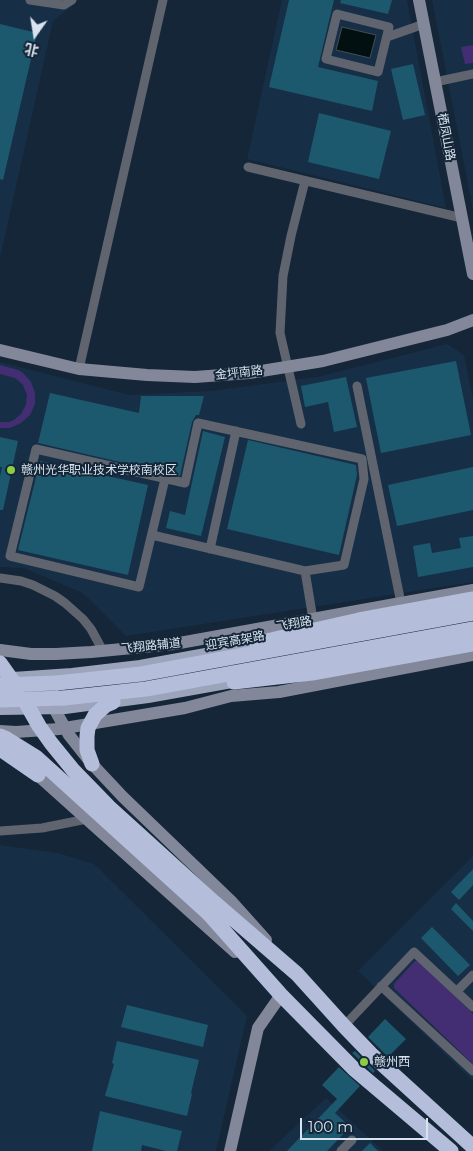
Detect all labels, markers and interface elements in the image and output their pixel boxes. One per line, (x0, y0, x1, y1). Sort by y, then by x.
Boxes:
north arrow (10, 10, 60, 60)
text: 北 (23, 39, 40, 60)
street label: 栖凤山路 (434, 112, 458, 162)
street label: 金坪南路 (214, 363, 264, 383)
place label: 赣州光华职业技术学校南校区 (21, 463, 177, 477)
marker: 赣州光华职业技术学校南校区 (5, 464, 17, 476)
street label: 飞翔路 (275, 614, 313, 634)
street label: 迎宾高架路 (204, 629, 266, 653)
street label: 飞翔路辅道 (120, 636, 182, 656)
place label: 赣州西 (374, 1055, 410, 1069)
marker: 赣州西 (358, 1056, 370, 1068)
scale bar (303, 1108, 430, 1140)
text: 100 m (308, 1117, 353, 1136)

